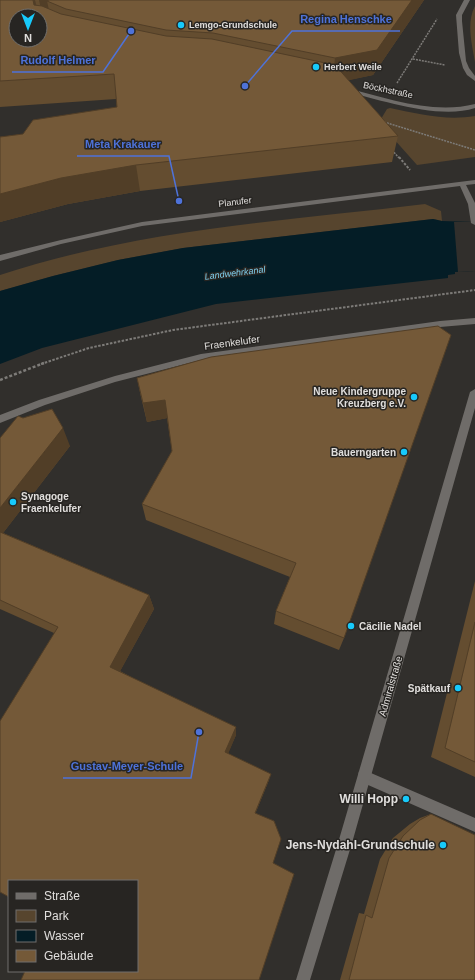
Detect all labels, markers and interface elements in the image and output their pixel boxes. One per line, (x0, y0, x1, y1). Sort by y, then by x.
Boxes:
north arrow (8, 8, 48, 48)
callout: Regina Henschke (292, 8, 400, 31)
text: Regina Henschke (300, 13, 392, 25)
marker: Lemgo-Grundschule (176, 20, 186, 30)
place label: Lemgo-Grundschule (189, 20, 277, 30)
text: N (24, 32, 32, 44)
callout: Rudolf Helmer (12, 49, 103, 72)
text: Rudolf Helmer (20, 54, 96, 66)
marker: Herbert Weile (311, 62, 321, 72)
place label: Herbert Weile (324, 62, 382, 72)
street label: Böckhstraße (362, 80, 414, 100)
callout: Meta Krakauer (77, 133, 169, 156)
text: Meta Krakauer (85, 138, 162, 150)
street label: Planufer (218, 195, 252, 209)
water label: Landwehrkanal (204, 264, 267, 282)
street label: Fraenkelufer (204, 333, 261, 352)
place label: Neue Kindergruppe Kreuzberg e.V. (313, 386, 406, 409)
marker: Neue Kindergruppe Kreuzberg e.V. (409, 392, 419, 402)
place label: Bauerngarten (331, 447, 396, 458)
marker: Bauerngarten (399, 447, 409, 457)
place label: Synagoge Fraenkelufer (21, 491, 81, 514)
marker: Synagoge Fraenkelufer (8, 497, 18, 507)
marker: Cäcilie Nadel (346, 621, 356, 631)
place label: Cäcilie Nadel (359, 621, 421, 632)
street label: Admiralstraße (377, 654, 404, 718)
place label: Spätkauf (408, 683, 451, 694)
marker: Spätkauf (453, 683, 463, 693)
callout: Gustav-Meyer-Schule (63, 755, 191, 778)
text: Gustav-Meyer-Schule (71, 760, 183, 772)
place label: Willi Hopp (339, 792, 398, 806)
marker: Willi Hopp (401, 794, 411, 804)
place label: Jens-Nydahl-Grundschule (286, 838, 435, 852)
marker: Jens-Nydahl-Grundschule (438, 840, 448, 850)
legend (8, 880, 138, 972)
text: Straße (44, 889, 80, 903)
text: Park (44, 909, 70, 923)
text: Wasser (44, 929, 84, 943)
text: Gebäude (44, 949, 94, 963)

